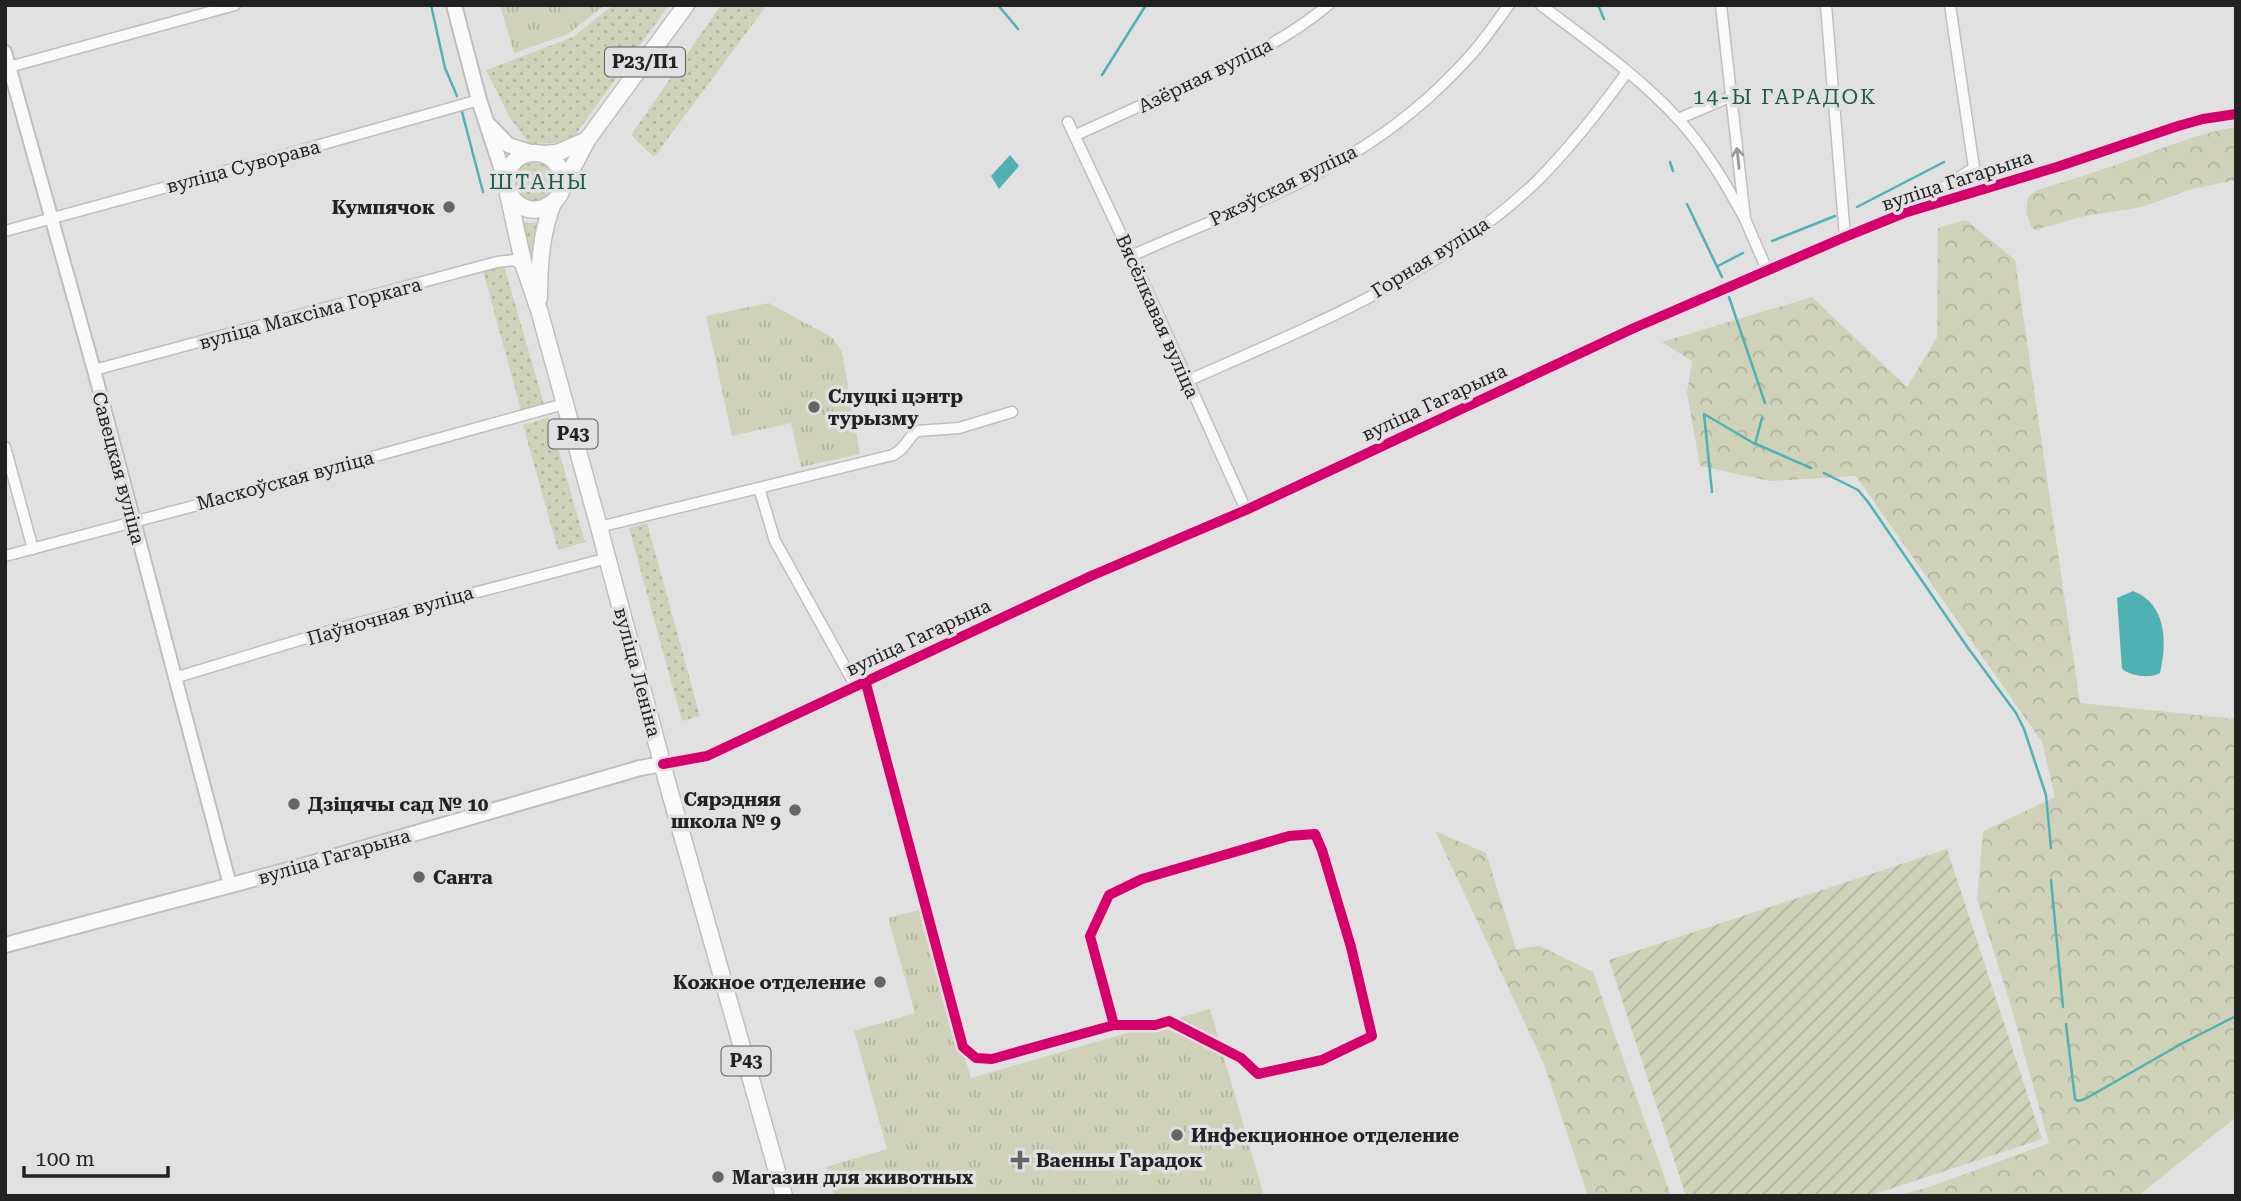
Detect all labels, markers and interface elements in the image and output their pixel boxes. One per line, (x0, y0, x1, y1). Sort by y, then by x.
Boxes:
street label: Азёрная вуліца (1134, 33, 1277, 118)
road number: Р23/П1 (605, 48, 685, 76)
district label: 14-Ы ГАРАДОК (1693, 85, 1877, 109)
street label: вуліца Суворава (164, 135, 323, 198)
street label: Ржэўская вуліца (1206, 140, 1361, 231)
street label: вуліца Гагарына (1879, 145, 2036, 216)
one-way arrow (1732, 147, 1745, 169)
district label: ШТАНЫ (489, 170, 589, 194)
place label: Кумпячок (332, 196, 435, 219)
marker: Кумпячок (441, 199, 457, 215)
street label: Горная вуліца (1367, 212, 1494, 303)
street label: Вясёлкавая вуліца (1111, 231, 1204, 402)
street label: вуліца Максіма Горкага (197, 273, 424, 354)
street label: вуліца Гагарына (1358, 358, 1511, 446)
place label: Слуцкі цэнтр турызму (828, 385, 963, 430)
street label: Савецкая вуліца (87, 389, 150, 548)
marker: Слуцкі цэнтр турызму (806, 399, 822, 415)
road number: Р43 (548, 420, 598, 448)
street label: Маскоўская вуліца (194, 446, 377, 515)
street label: Паўночная вуліца (304, 581, 477, 650)
street label: вуліца Гагарына (842, 593, 995, 681)
street label: вуліца Леніна (609, 605, 666, 740)
place label: Сярэдняя школа № 9 (671, 788, 781, 833)
place label: Дзіцячы сад № 10 (308, 793, 489, 816)
marker: Дзіцячы сад № 10 (286, 796, 302, 812)
marker: Сярэдняя школа № 9 (787, 802, 803, 818)
street label: вуліца Гагарына (255, 824, 414, 889)
place label: Санта (433, 866, 493, 889)
marker: Санта (411, 869, 427, 885)
place label: Кожное отделение (673, 971, 866, 994)
marker: Кожное отделение (872, 974, 888, 990)
road number: Р43 (722, 1046, 770, 1076)
place label: Инфекционное отделение (1191, 1124, 1459, 1147)
marker: Инфекционное отделение (1169, 1127, 1185, 1143)
scale bar (24, 1134, 168, 1178)
text: 100 m (35, 1147, 95, 1171)
place label: Ваенны Гарадок (1036, 1149, 1203, 1172)
marker: Ваенны Гарадок (1010, 1150, 1030, 1170)
place label: Магазин для животных (732, 1166, 974, 1189)
marker: Магазин для животных (710, 1169, 726, 1185)

